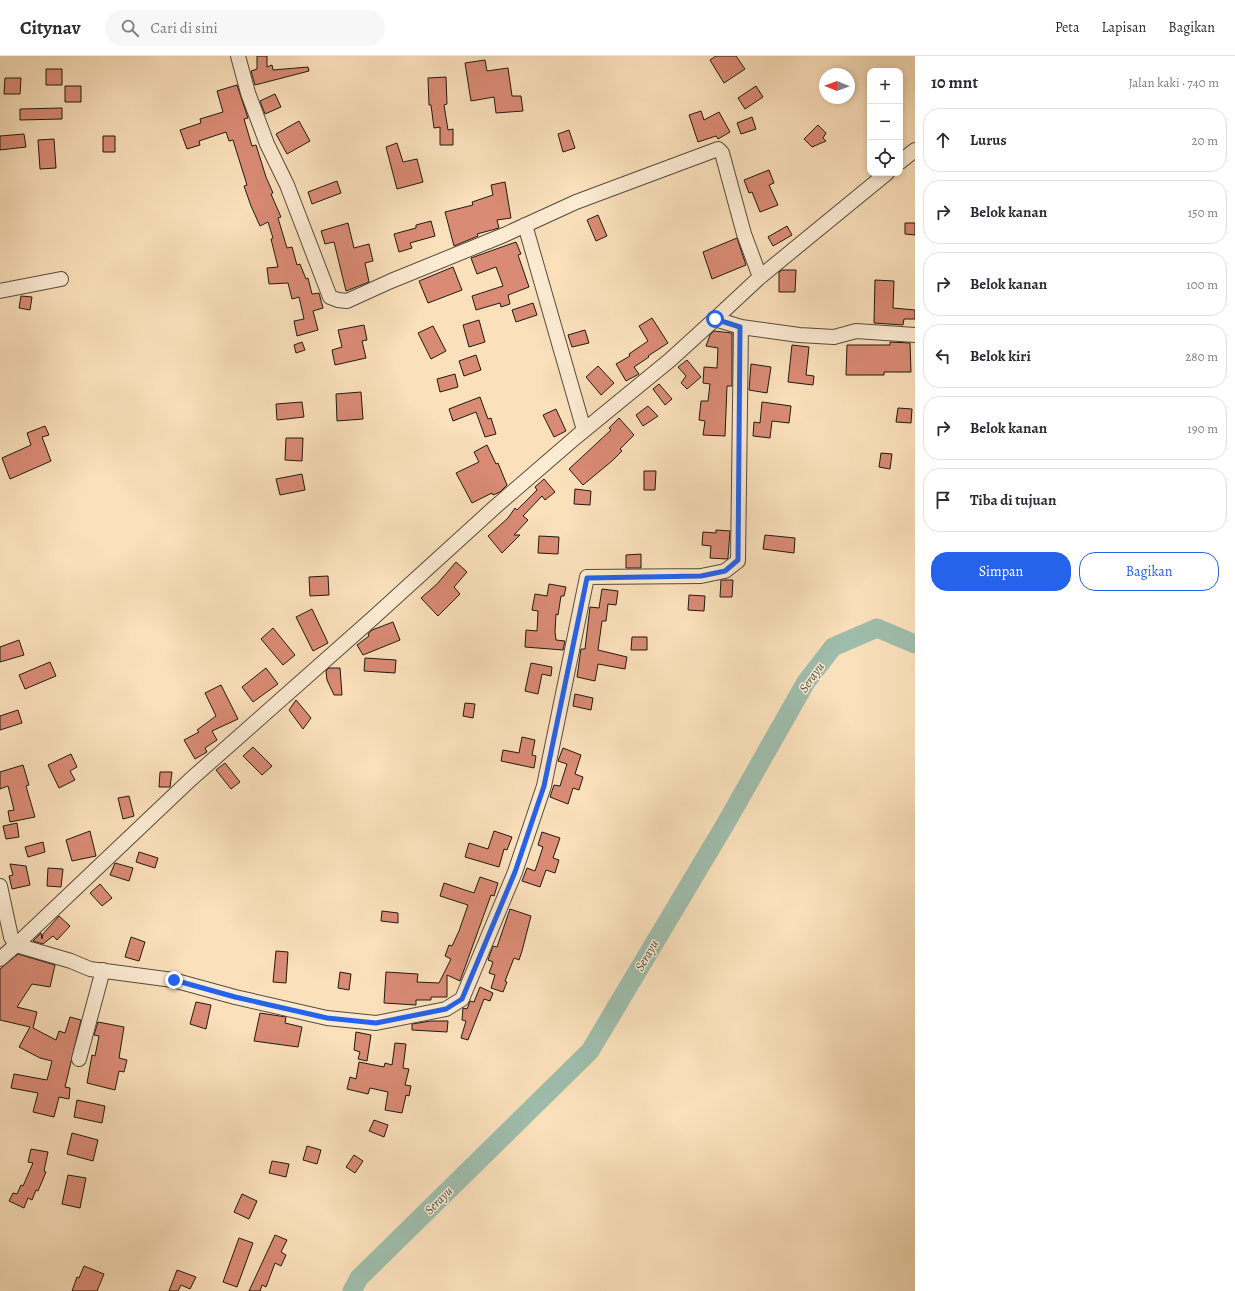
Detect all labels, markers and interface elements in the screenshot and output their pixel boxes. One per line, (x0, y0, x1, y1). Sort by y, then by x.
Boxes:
search box (105, 10, 385, 46)
text: Citynav (20, 15, 81, 41)
icon: search (119, 17, 141, 39)
text: Cari di sini (151, 18, 218, 38)
text: Peta (1055, 18, 1079, 37)
text: Lapisan (1101, 18, 1146, 37)
text: Bagikan (1168, 18, 1215, 37)
north arrow (819, 68, 855, 104)
map controls (867, 68, 903, 176)
button: + (867, 68, 903, 104)
text: 10 mnt (931, 71, 978, 94)
text: Jalan kaki · 740 m (1128, 74, 1219, 91)
button: − (867, 104, 903, 140)
icon: ahead (932, 129, 954, 151)
text: Lurus (970, 130, 1007, 150)
text: 20 m (1192, 132, 1218, 149)
button: locate (867, 140, 903, 176)
icon: right (932, 201, 954, 223)
text: Belok kanan (970, 202, 1047, 222)
text: 150 m (1188, 204, 1218, 221)
icon: right (932, 273, 954, 295)
text: Belok kanan (970, 274, 1047, 294)
text: 100 m (1186, 276, 1218, 293)
route start (706, 310, 724, 328)
icon: left (932, 345, 954, 367)
text: Belok kiri (970, 346, 1031, 366)
text: 280 m (1185, 348, 1218, 365)
icon: right (932, 417, 954, 439)
text: Belok kanan (970, 418, 1047, 438)
text: 190 m (1187, 420, 1218, 437)
icon: arrive (932, 489, 954, 511)
text: Tiba di tujuan (970, 490, 1056, 510)
button: Simpan (931, 552, 1071, 591)
button: Bagikan (1079, 552, 1219, 591)
water label: Serayu (795, 659, 828, 696)
water label: Serayu (631, 937, 662, 974)
route end (165, 971, 183, 989)
water label: Serayu (421, 1183, 456, 1218)

